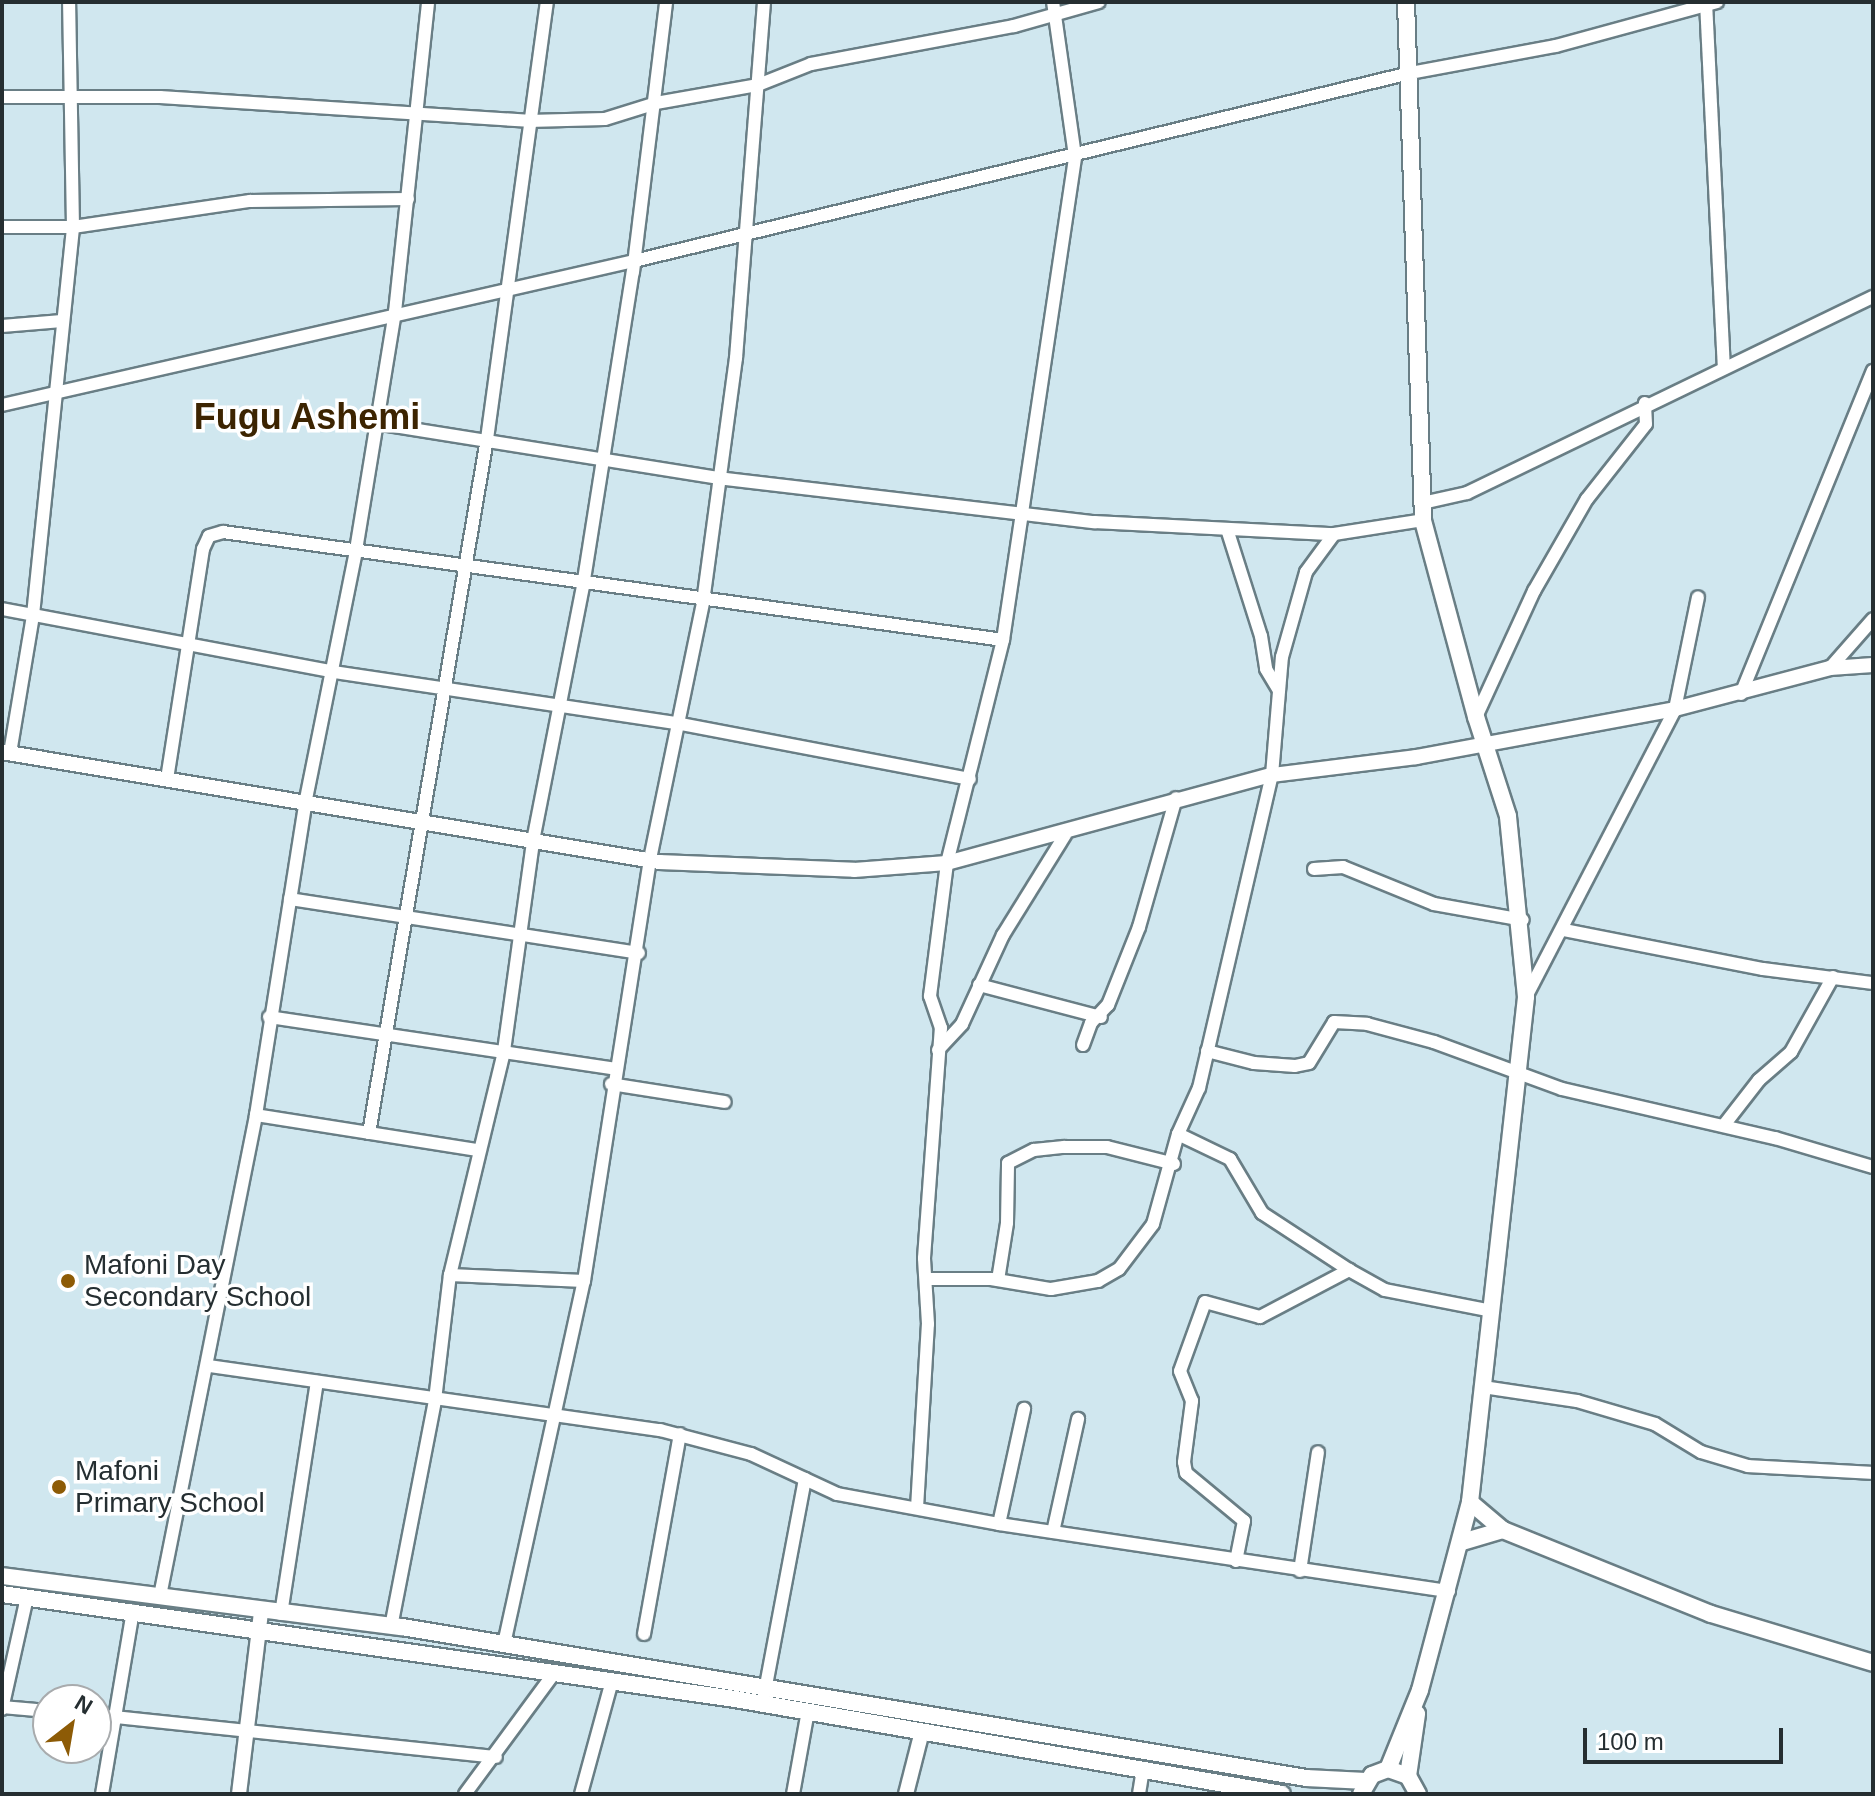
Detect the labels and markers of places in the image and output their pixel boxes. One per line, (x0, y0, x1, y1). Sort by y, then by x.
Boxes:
place label: Mafoni Day Secondary School (84, 1248, 311, 1314)
marker: Mafoni Day Secondary School (59, 1272, 77, 1290)
place label: Mafoni Primary School (75, 1454, 265, 1520)
marker: Mafoni Primary School (50, 1478, 68, 1496)

